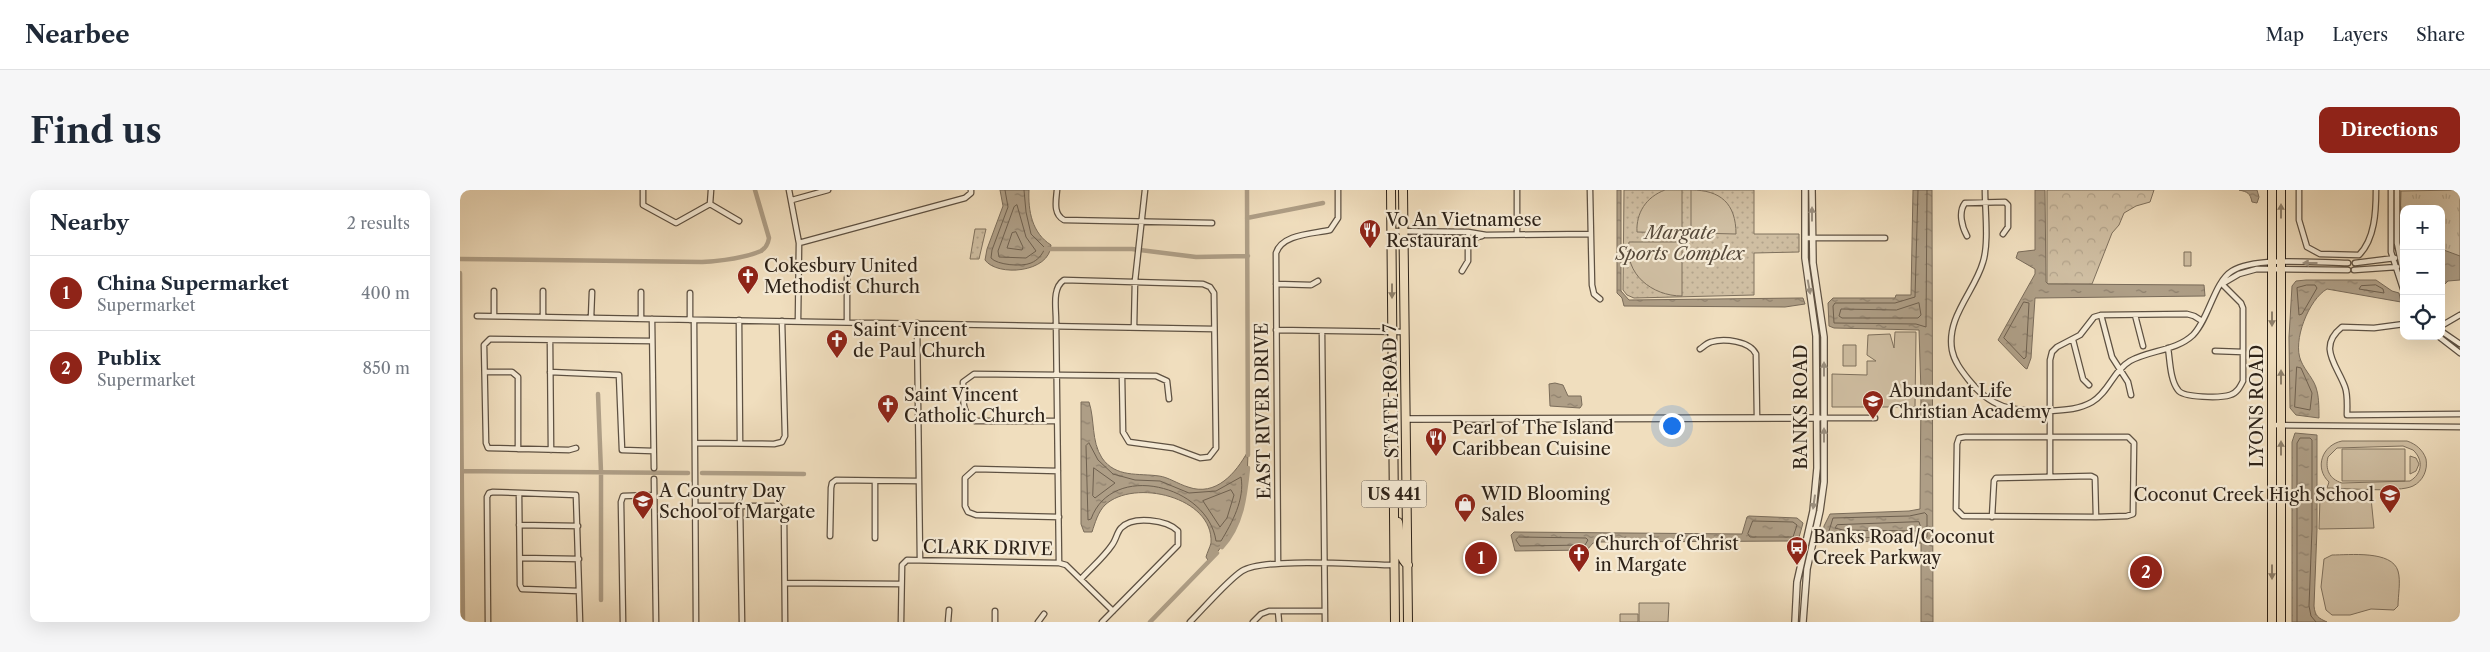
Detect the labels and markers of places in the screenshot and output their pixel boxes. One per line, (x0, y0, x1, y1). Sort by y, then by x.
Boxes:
place label: Vo An Vietnamese Restaurant (1385, 209, 1542, 252)
restaurant icon: Vo An Vietnamese Restaurant (1358, 218, 1382, 249)
place label: Cokesbury United Methodist Church (764, 255, 920, 298)
church icon: Cokesbury United Methodist Church (736, 264, 760, 295)
place label: Saint Vincent de Paul Church (853, 319, 986, 362)
church icon: Saint Vincent de Paul Church (825, 328, 849, 359)
place label: Abundant Life Christian Academy (1888, 380, 2052, 423)
place label: Saint Vincent Catholic Church (904, 384, 1045, 427)
school or university icon: Abundant Life Christian Academy (1861, 389, 1885, 420)
church icon: Saint Vincent Catholic Church (876, 393, 900, 424)
place label: Pearl of The Island Caribbean Cuisine (1452, 417, 1614, 460)
restaurant icon: Pearl of The Island Caribbean Cuisine (1424, 426, 1448, 457)
place label: A Country Day School of Margate (658, 480, 815, 523)
place label: WID Blooming Sales (1480, 483, 1610, 526)
school or university icon: Coconut Creek High School (2378, 483, 2402, 514)
place label: Coconut Creek High School (2134, 484, 2374, 506)
school or university icon: A Country Day School of Margate (631, 489, 655, 520)
shop icon: WID Blooming Sales (1453, 492, 1477, 523)
place label: Banks Road/Coconut Creek Parkway (1813, 526, 1995, 569)
place label: Church of Christ in Margate (1595, 533, 1739, 576)
bus stop icon: Banks Road/Coconut Creek Parkway (1785, 535, 1809, 566)
pin: 1 (1465, 539, 1497, 577)
church icon: Church of Christ in Margate (1567, 542, 1591, 573)
pin: 2 (2130, 553, 2162, 591)

